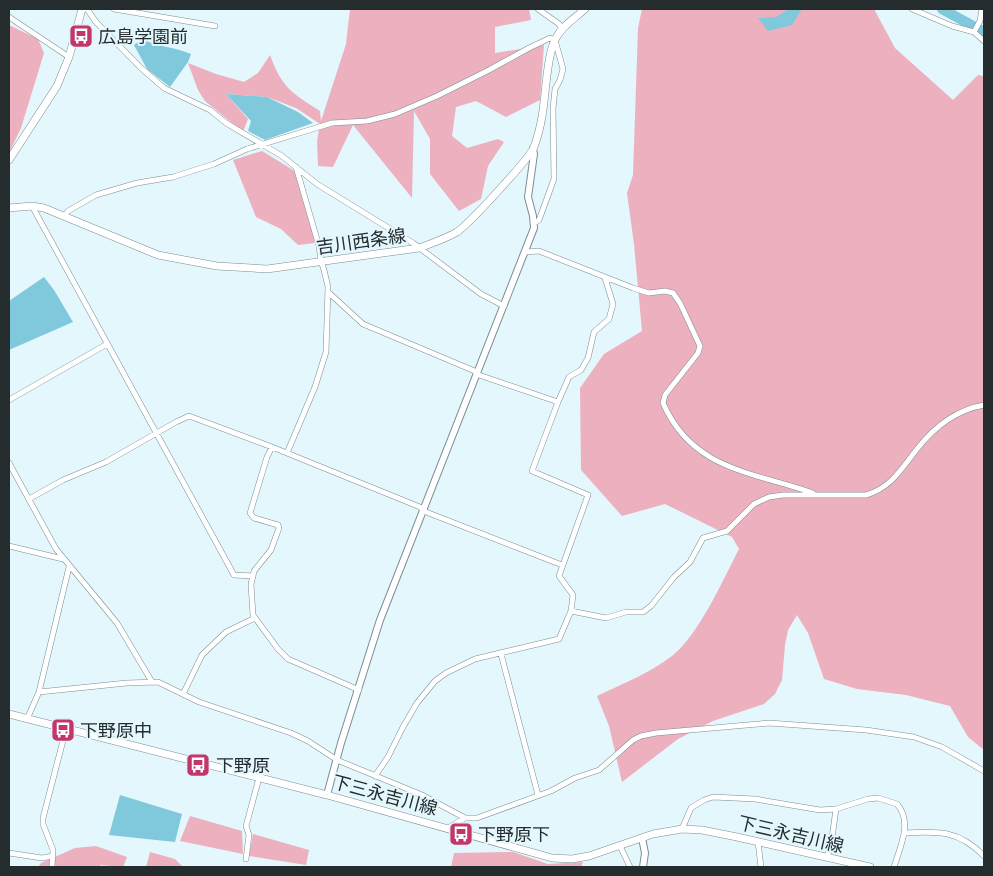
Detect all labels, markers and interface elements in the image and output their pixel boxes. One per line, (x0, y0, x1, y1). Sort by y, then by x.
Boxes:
bus stop icon: 広島学園前 (68, 23, 94, 49)
place label: 広島学園前 (98, 26, 188, 47)
street label: 吉川西条線 (315, 224, 407, 258)
bus stop icon: 下野原中 (50, 717, 76, 743)
place label: 下野原中 (80, 720, 152, 741)
bus stop icon: 下野原 (185, 752, 211, 778)
place label: 下野原 (216, 755, 270, 776)
street label: 下三永吉川線 (330, 771, 440, 819)
street label: 下三永吉川線 (736, 812, 846, 856)
bus stop icon: 下野原下 (448, 821, 474, 847)
place label: 下野原下 (478, 824, 550, 845)

